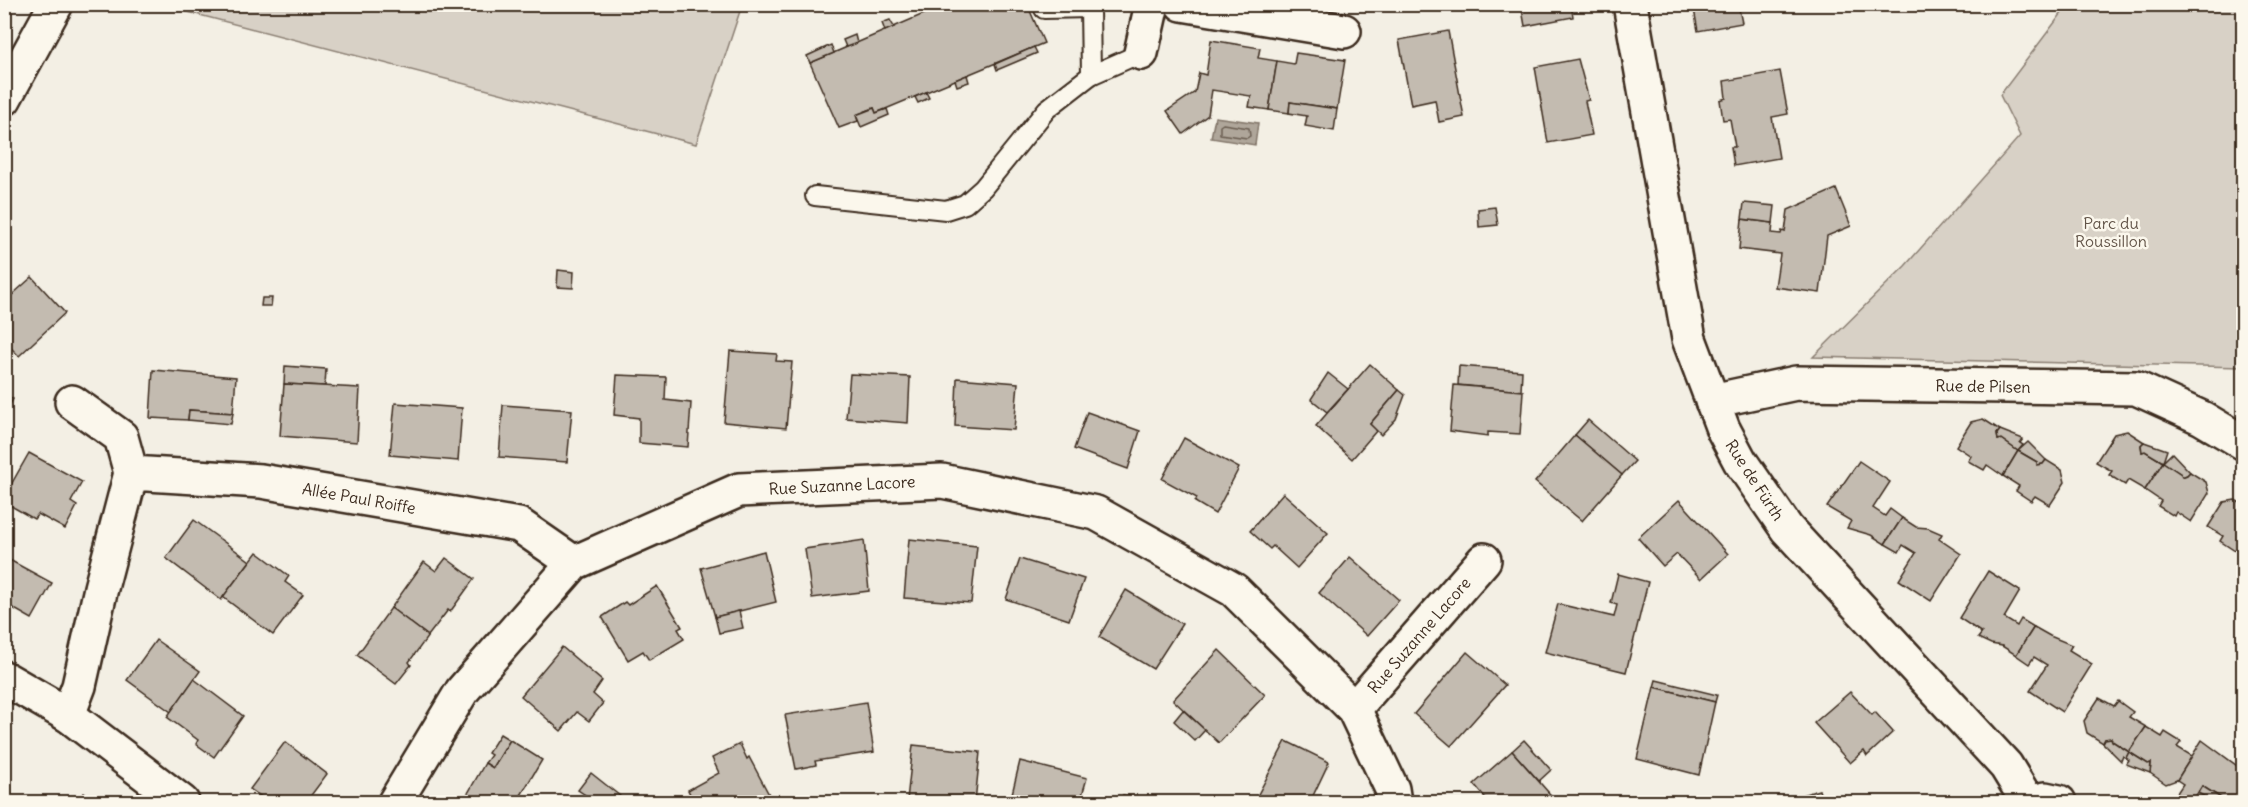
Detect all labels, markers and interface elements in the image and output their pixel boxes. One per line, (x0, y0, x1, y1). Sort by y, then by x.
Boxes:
park label: Parc du Roussillon (2075, 213, 2147, 251)
street label: Rue de Pilsen (1935, 375, 2031, 397)
street label: Rue de Fürth (1721, 436, 1789, 524)
street label: Rue Suzanne Lacore (768, 471, 916, 499)
street label: Allée Paul Roiffe (301, 478, 417, 518)
street label: Rue Suzanne Lacore (1363, 573, 1475, 697)

